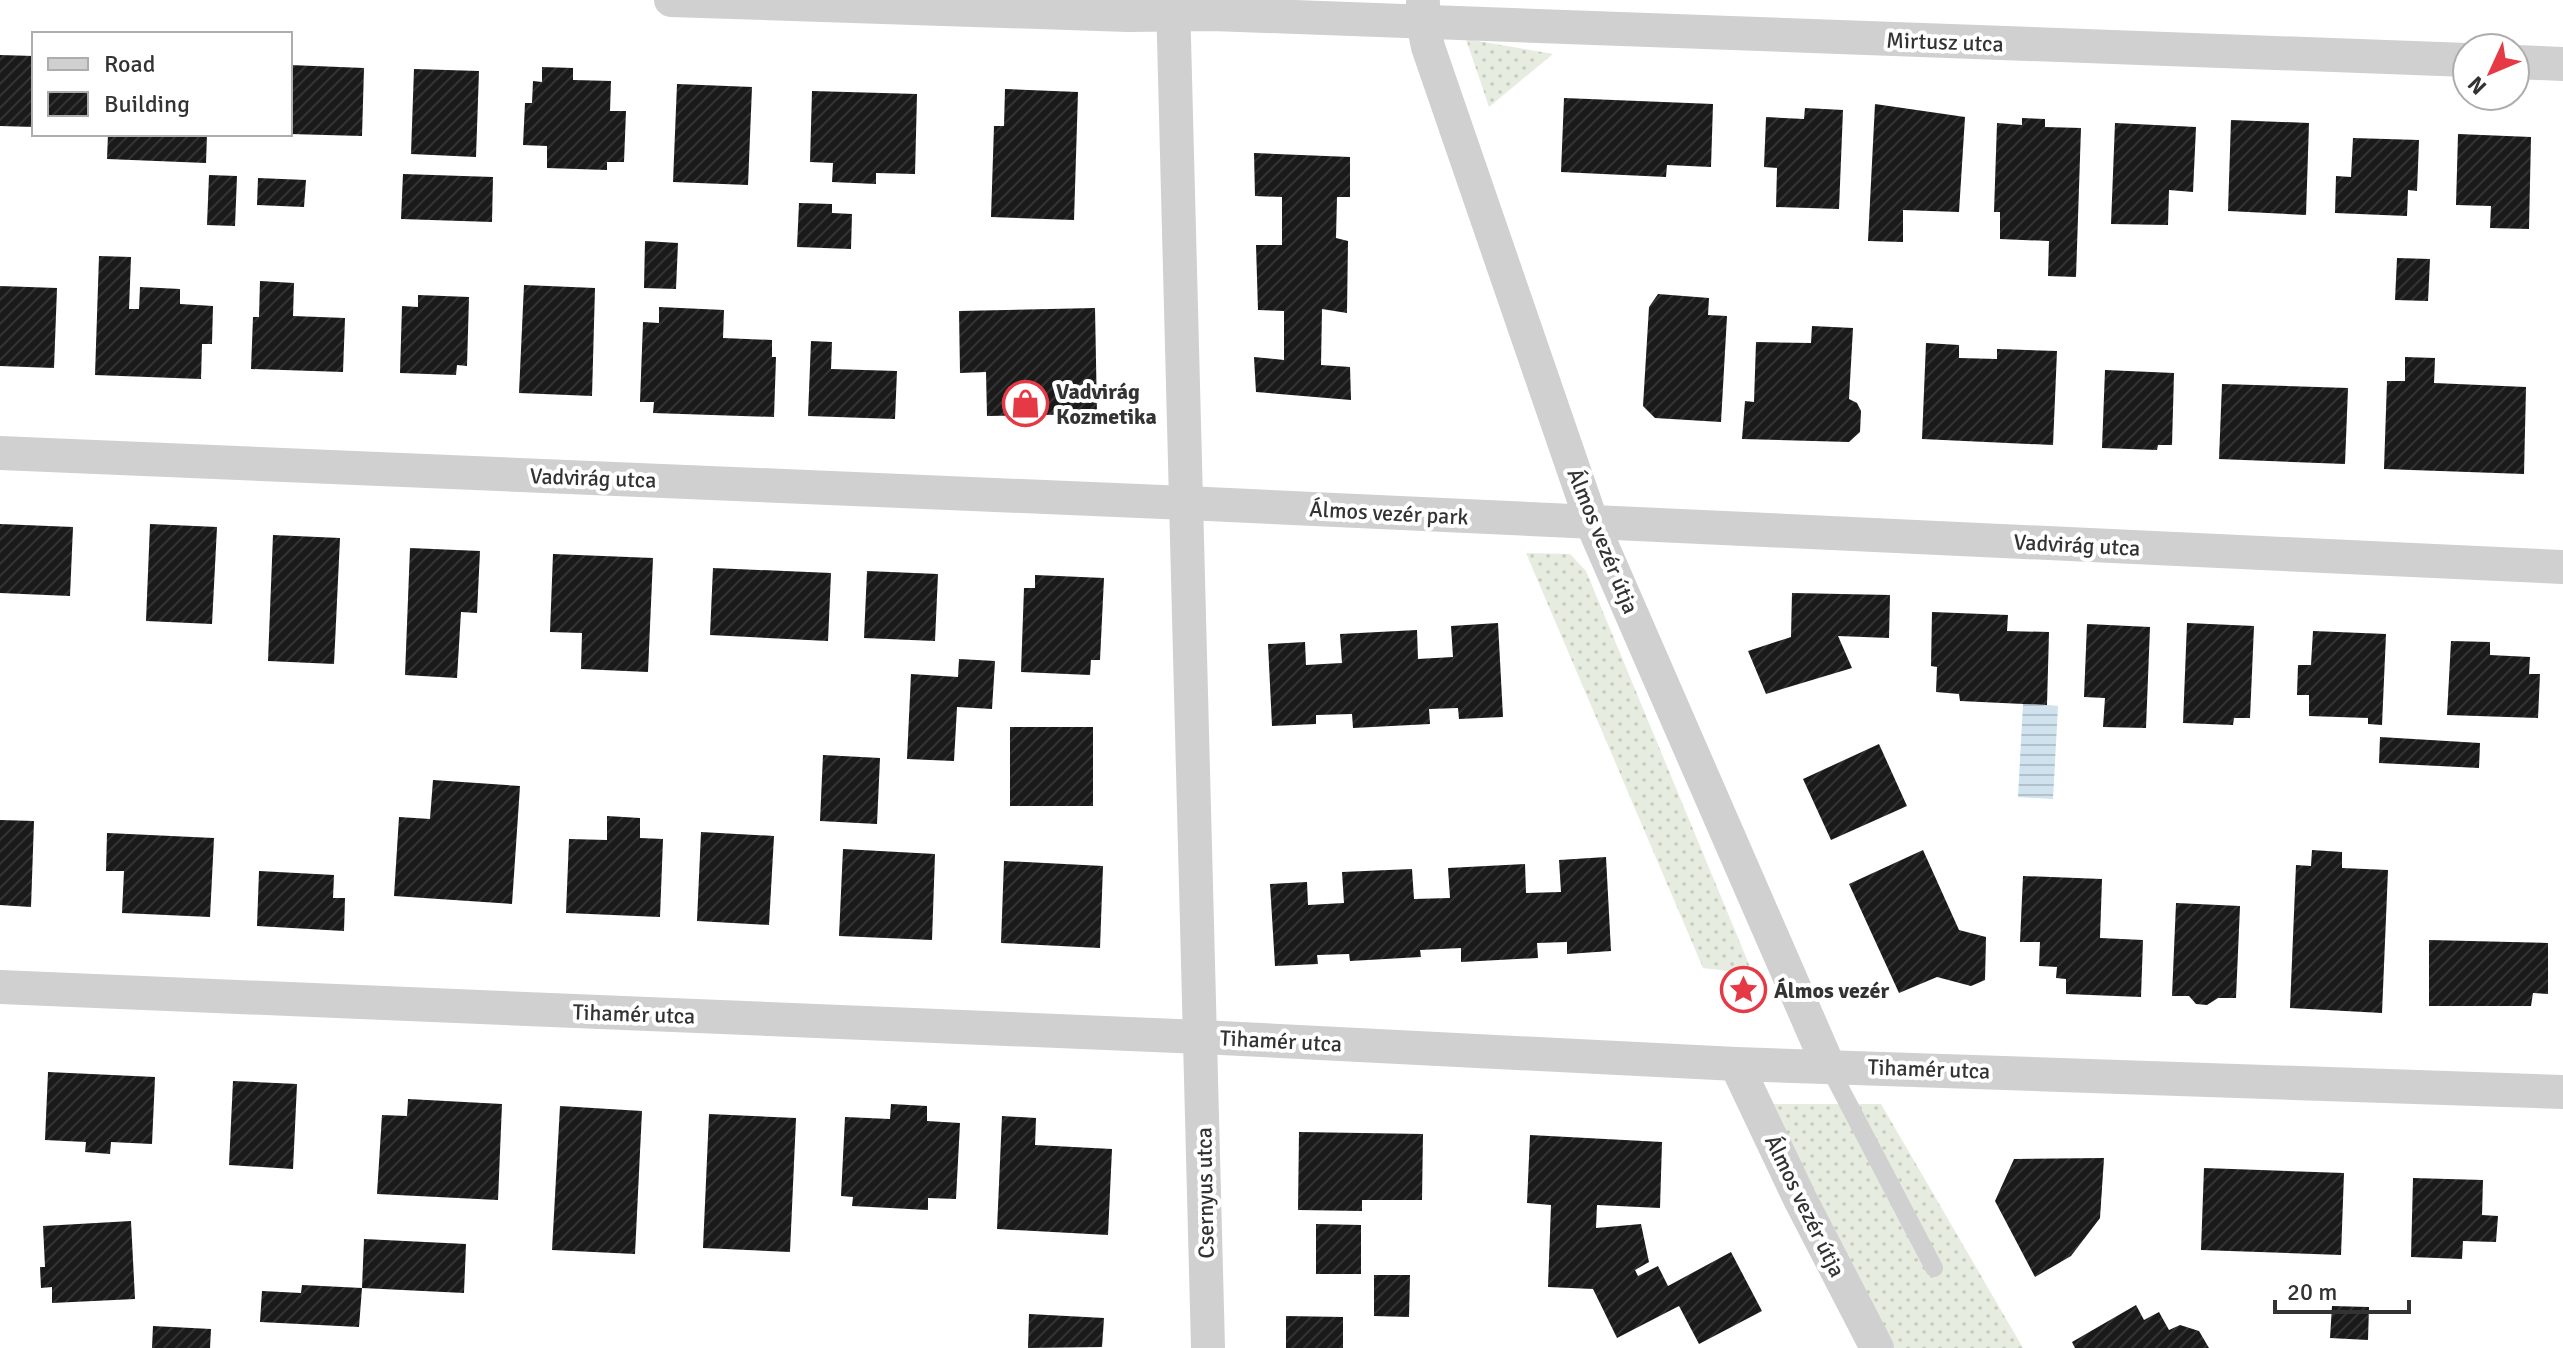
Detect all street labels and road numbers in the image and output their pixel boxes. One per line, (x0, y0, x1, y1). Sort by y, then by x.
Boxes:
street label: Mirtusz utca (1886, 26, 2004, 58)
street label: Vadvirág utca (529, 462, 657, 494)
street label: Álmos vezér útja (1562, 464, 1644, 618)
street label: Álmos vezér park (1309, 495, 1469, 531)
street label: Vadvirág utca (2013, 528, 2141, 562)
street label: Tihamér utca (572, 998, 696, 1030)
street label: Tihamér utca (1219, 1024, 1343, 1058)
street label: Tihamér utca (1867, 1053, 1991, 1085)
street label: Csernyus utca (1190, 1127, 1220, 1259)
street label: Álmos vezér útja (1759, 1131, 1851, 1281)

